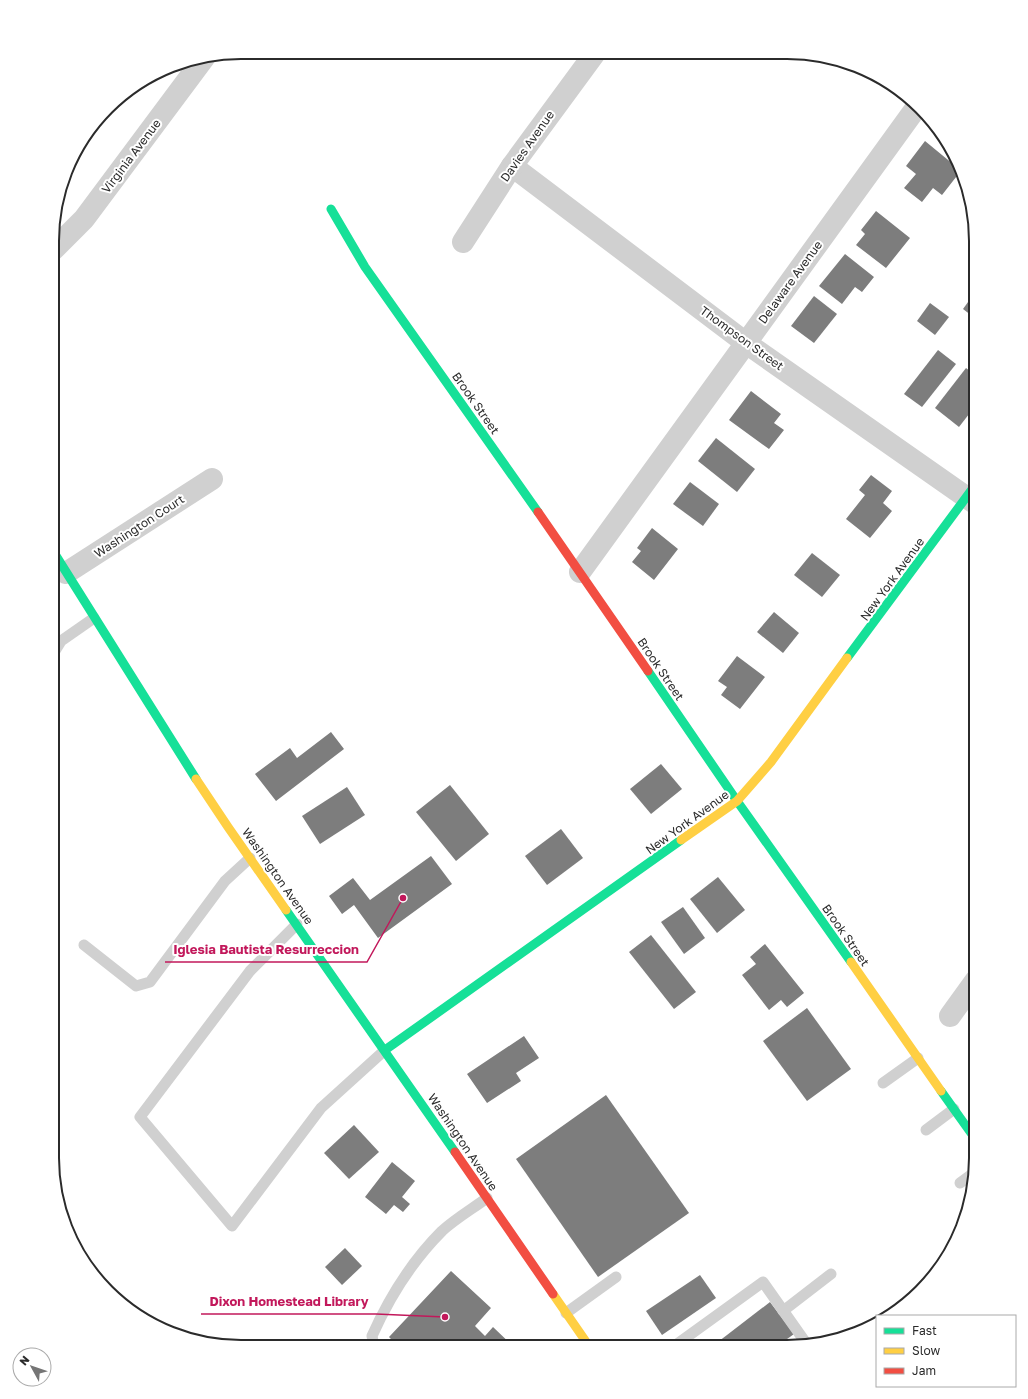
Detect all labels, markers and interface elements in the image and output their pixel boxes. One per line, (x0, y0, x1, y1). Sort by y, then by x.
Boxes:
street label: Davies Avenue (497, 107, 557, 185)
street label: Virginia Avenue (98, 116, 164, 196)
street label: Delaware Avenue (755, 238, 825, 326)
street label: Thompson Street (697, 303, 787, 373)
street label: Brook Street (449, 369, 503, 437)
street label: Washington Court (91, 491, 187, 561)
street label: New York Avenue (857, 534, 927, 624)
street label: Brook Street (635, 635, 688, 703)
street label: New York Avenue (642, 787, 732, 857)
street label: Washington Avenue (239, 825, 317, 927)
street label: Brook Street (819, 901, 873, 969)
callout: Iglesia Bautista Resurreccion (165, 937, 367, 962)
text: Iglesia Bautista Resurreccion (173, 941, 359, 957)
street label: Washington Avenue (425, 1090, 501, 1194)
callout: Dixon Homestead Library (201, 1289, 376, 1314)
text: Dixon Homestead Library (209, 1293, 369, 1309)
legend (876, 1315, 1016, 1387)
text: Fast (912, 1323, 937, 1338)
text: Slow (912, 1343, 940, 1358)
north arrow (12, 1347, 52, 1387)
text: N (16, 1353, 32, 1368)
text: Jam (912, 1363, 936, 1378)

